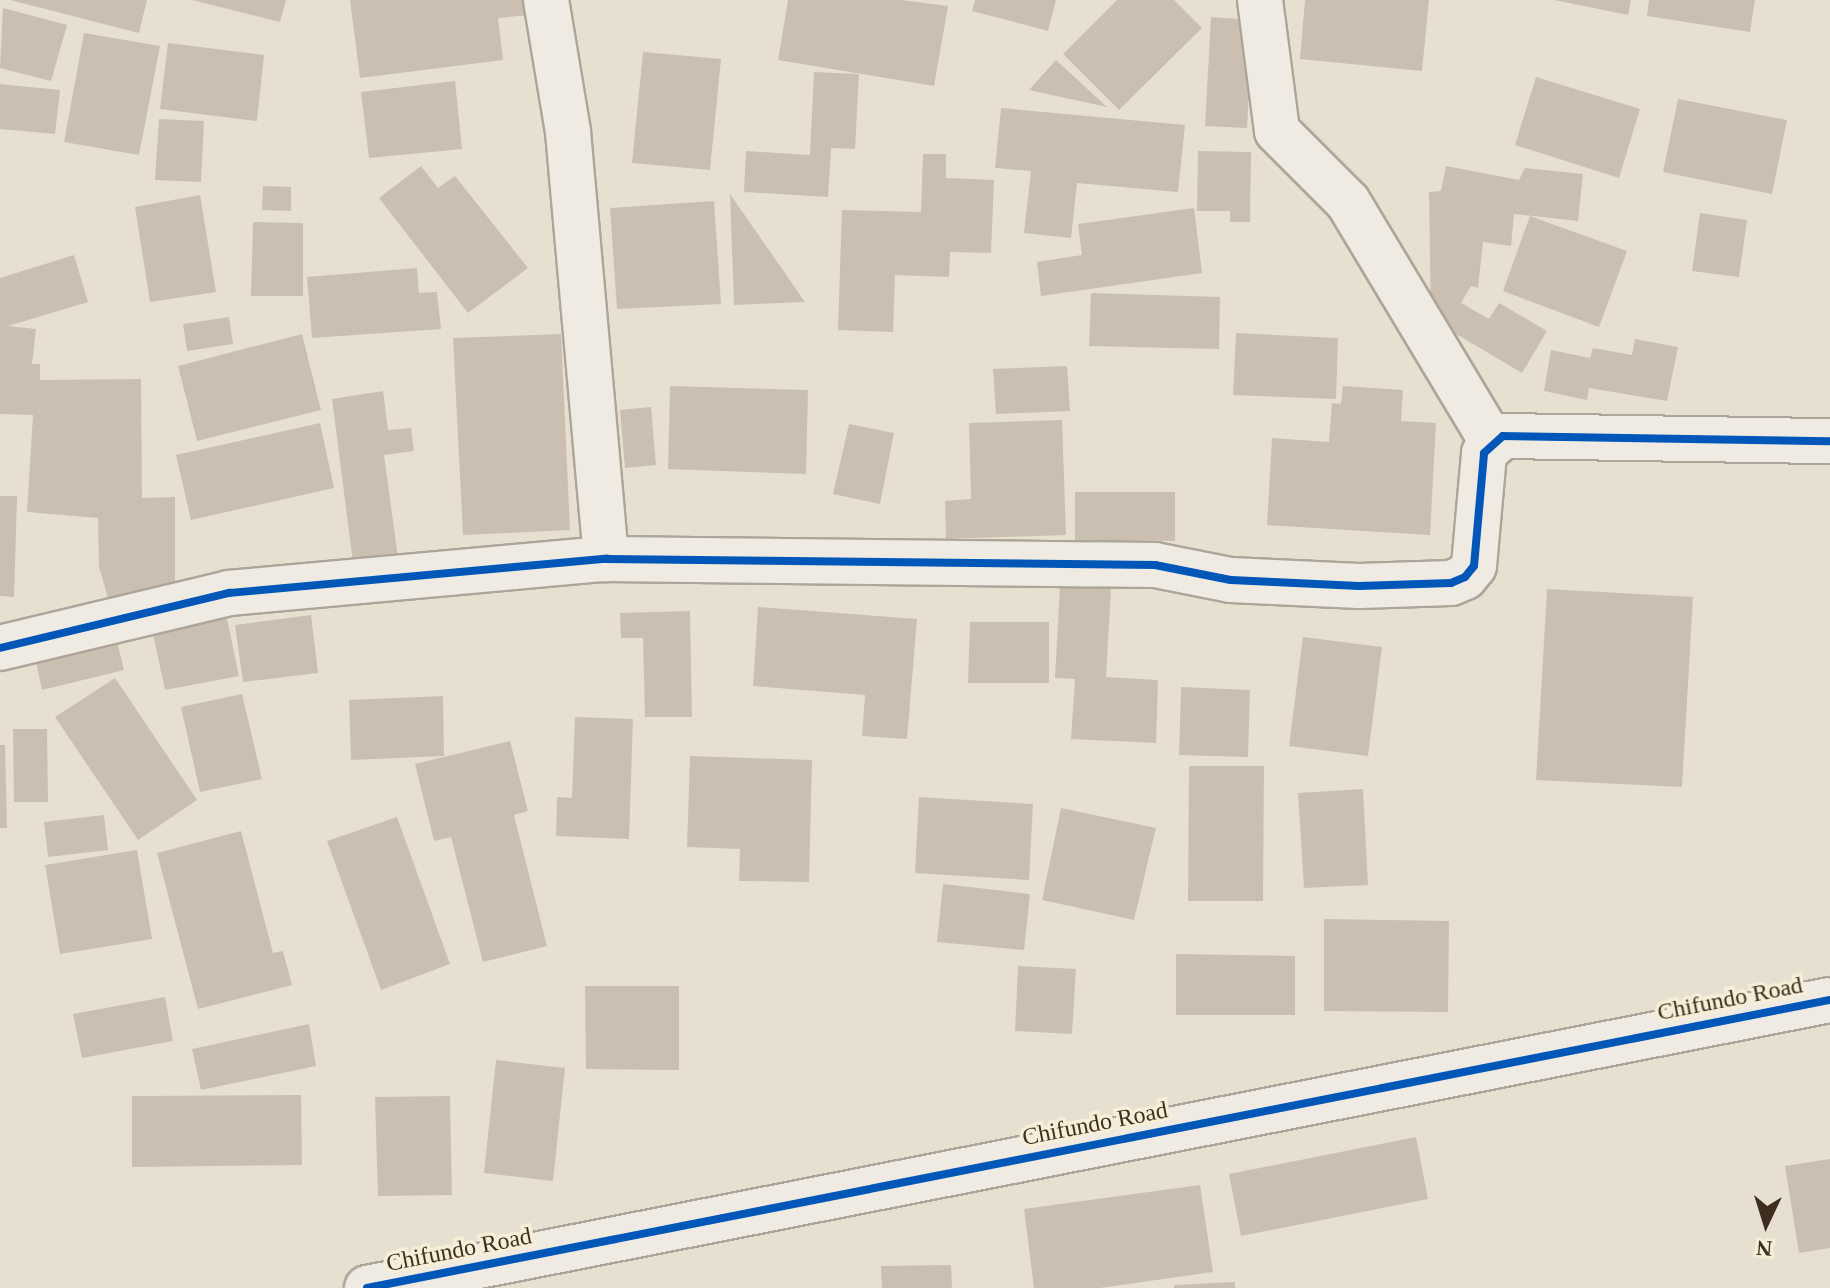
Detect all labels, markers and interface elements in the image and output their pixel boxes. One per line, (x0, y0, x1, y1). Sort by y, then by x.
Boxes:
street label: Chifundo Road (1655, 971, 1805, 1027)
street label: Chifundo Road (1020, 1096, 1170, 1152)
north arrow (1726, 1184, 1806, 1264)
street label: Chifundo Road (384, 1222, 534, 1278)
text: N (1756, 1235, 1773, 1261)

